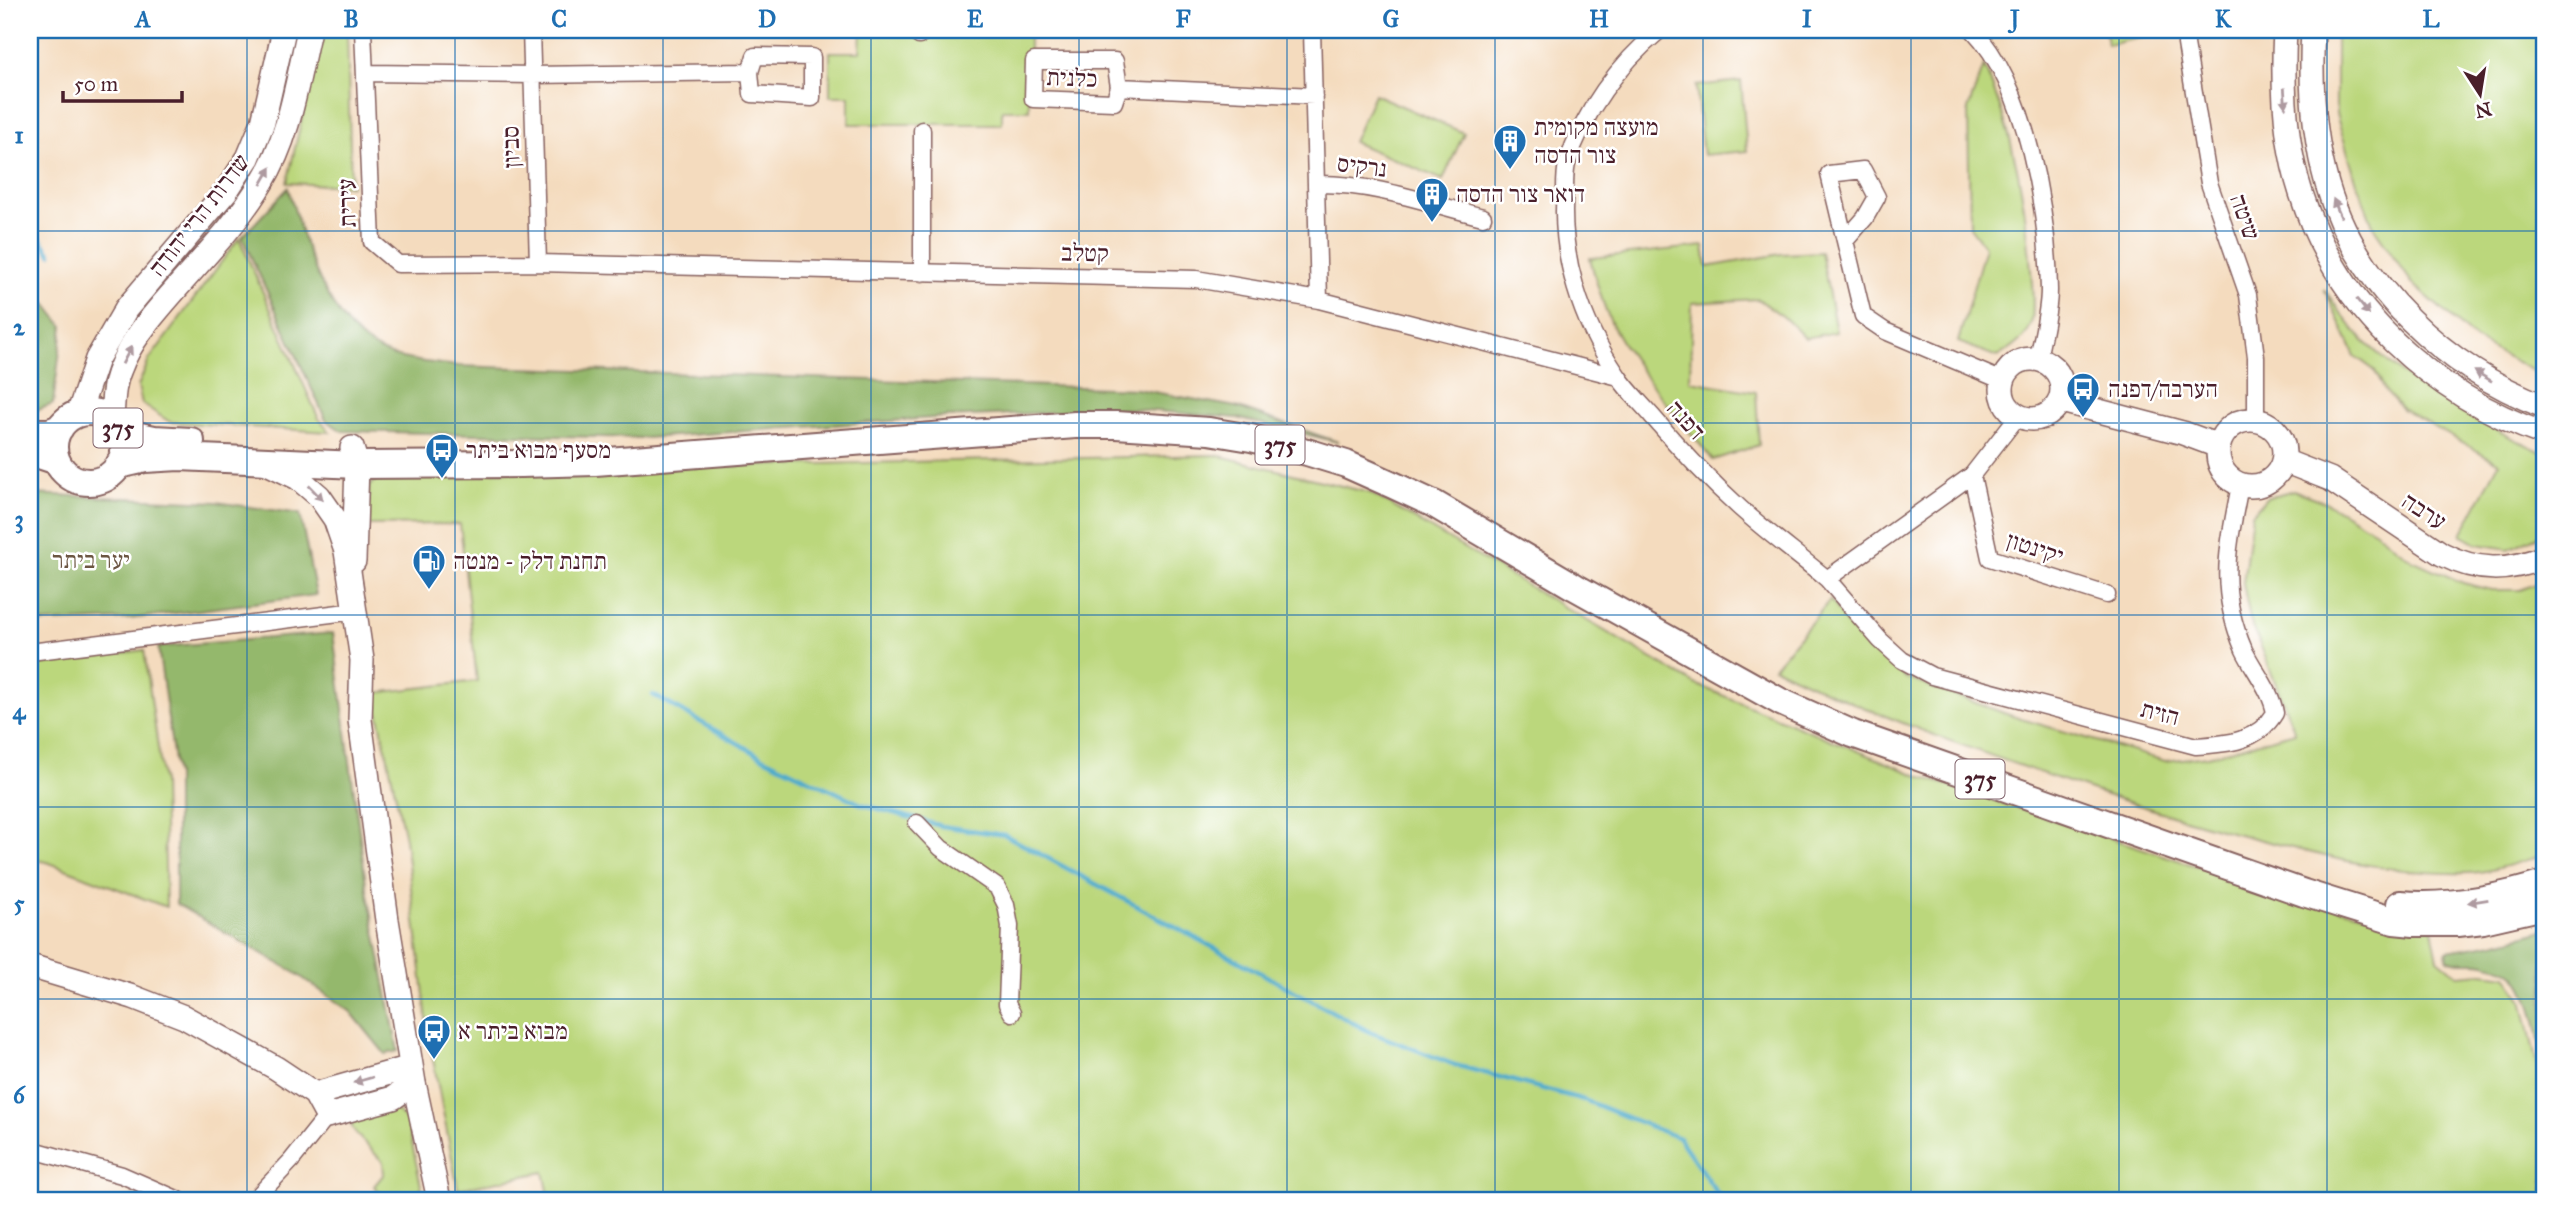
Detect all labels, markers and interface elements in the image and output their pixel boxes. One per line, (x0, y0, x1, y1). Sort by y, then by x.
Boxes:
text: A (133, 5, 151, 33)
text: B (343, 5, 359, 33)
text: C (551, 5, 567, 33)
text: D (758, 5, 776, 33)
text: E (967, 5, 984, 33)
text: F (1175, 5, 1191, 33)
text: G (1383, 5, 1400, 33)
text: H (1589, 5, 1609, 33)
text: I (1802, 5, 1812, 33)
text: J (2007, 5, 2020, 34)
text: K (2215, 5, 2233, 33)
text: L (2423, 5, 2441, 33)
scale bar (63, 60, 182, 104)
north arrow (2444, 60, 2514, 130)
street label: כלנית (1046, 62, 1098, 94)
text: 50 m (74, 71, 119, 97)
one-way arrow (2280, 87, 2291, 109)
text: N (2473, 97, 2494, 123)
place label: מועצה מקומית צור הדסה (1534, 112, 1659, 170)
text: 1 (14, 121, 24, 149)
building icon: מועצה מקומית צור הדסה (1491, 122, 1529, 171)
street label: סביון (495, 125, 527, 169)
street label: שדרות הרי יהודה (142, 148, 256, 282)
street label: נרקיס (1335, 148, 1389, 184)
one-way arrow (260, 166, 272, 186)
building icon: דואר צור הדסה (1413, 175, 1451, 224)
street label: עירית (331, 178, 363, 228)
place label: דואר צור הדסה (1456, 179, 1585, 209)
street label: שיטה (2223, 190, 2267, 244)
one-way arrow (2331, 197, 2342, 218)
street label: קטלב (1061, 238, 1109, 268)
one-way arrow (2355, 299, 2370, 316)
text: 2 (13, 313, 25, 341)
one-way arrow (120, 345, 132, 365)
bus stop icon: הערבה/דפנה (2064, 370, 2102, 419)
one-way arrow (2473, 370, 2492, 383)
place label: הערבה/דפנה (2108, 374, 2218, 404)
street label: דפנה (1660, 394, 1712, 446)
road number: 375 (94, 408, 142, 448)
road number: 375 (1256, 426, 1304, 464)
bus stop icon: מסעף מבוא ביתר (423, 431, 461, 480)
place label: מסעף מבוא ביתר (466, 435, 611, 465)
one-way arrow (307, 485, 324, 502)
street label: ערבה (2396, 486, 2452, 536)
text: 3 (14, 505, 24, 534)
street label: יקינטון (2003, 525, 2067, 571)
fuel station icon: תחנת דלק - מנטה (410, 542, 448, 591)
park label: יער ביתר (52, 545, 130, 575)
place label: תחנת דלק - מנטה (453, 546, 607, 576)
street label: הזית (2138, 694, 2182, 732)
text: 4 (13, 697, 27, 725)
road number: 375 (1955, 760, 2004, 799)
text: 5 (14, 889, 25, 917)
one-way arrow (2467, 895, 2489, 906)
bus stop icon: מבוא ביתר א (415, 1012, 453, 1061)
place label: מבוא ביתר א (458, 1016, 568, 1046)
one-way arrow (352, 1076, 373, 1086)
text: 6 (13, 1081, 26, 1109)

